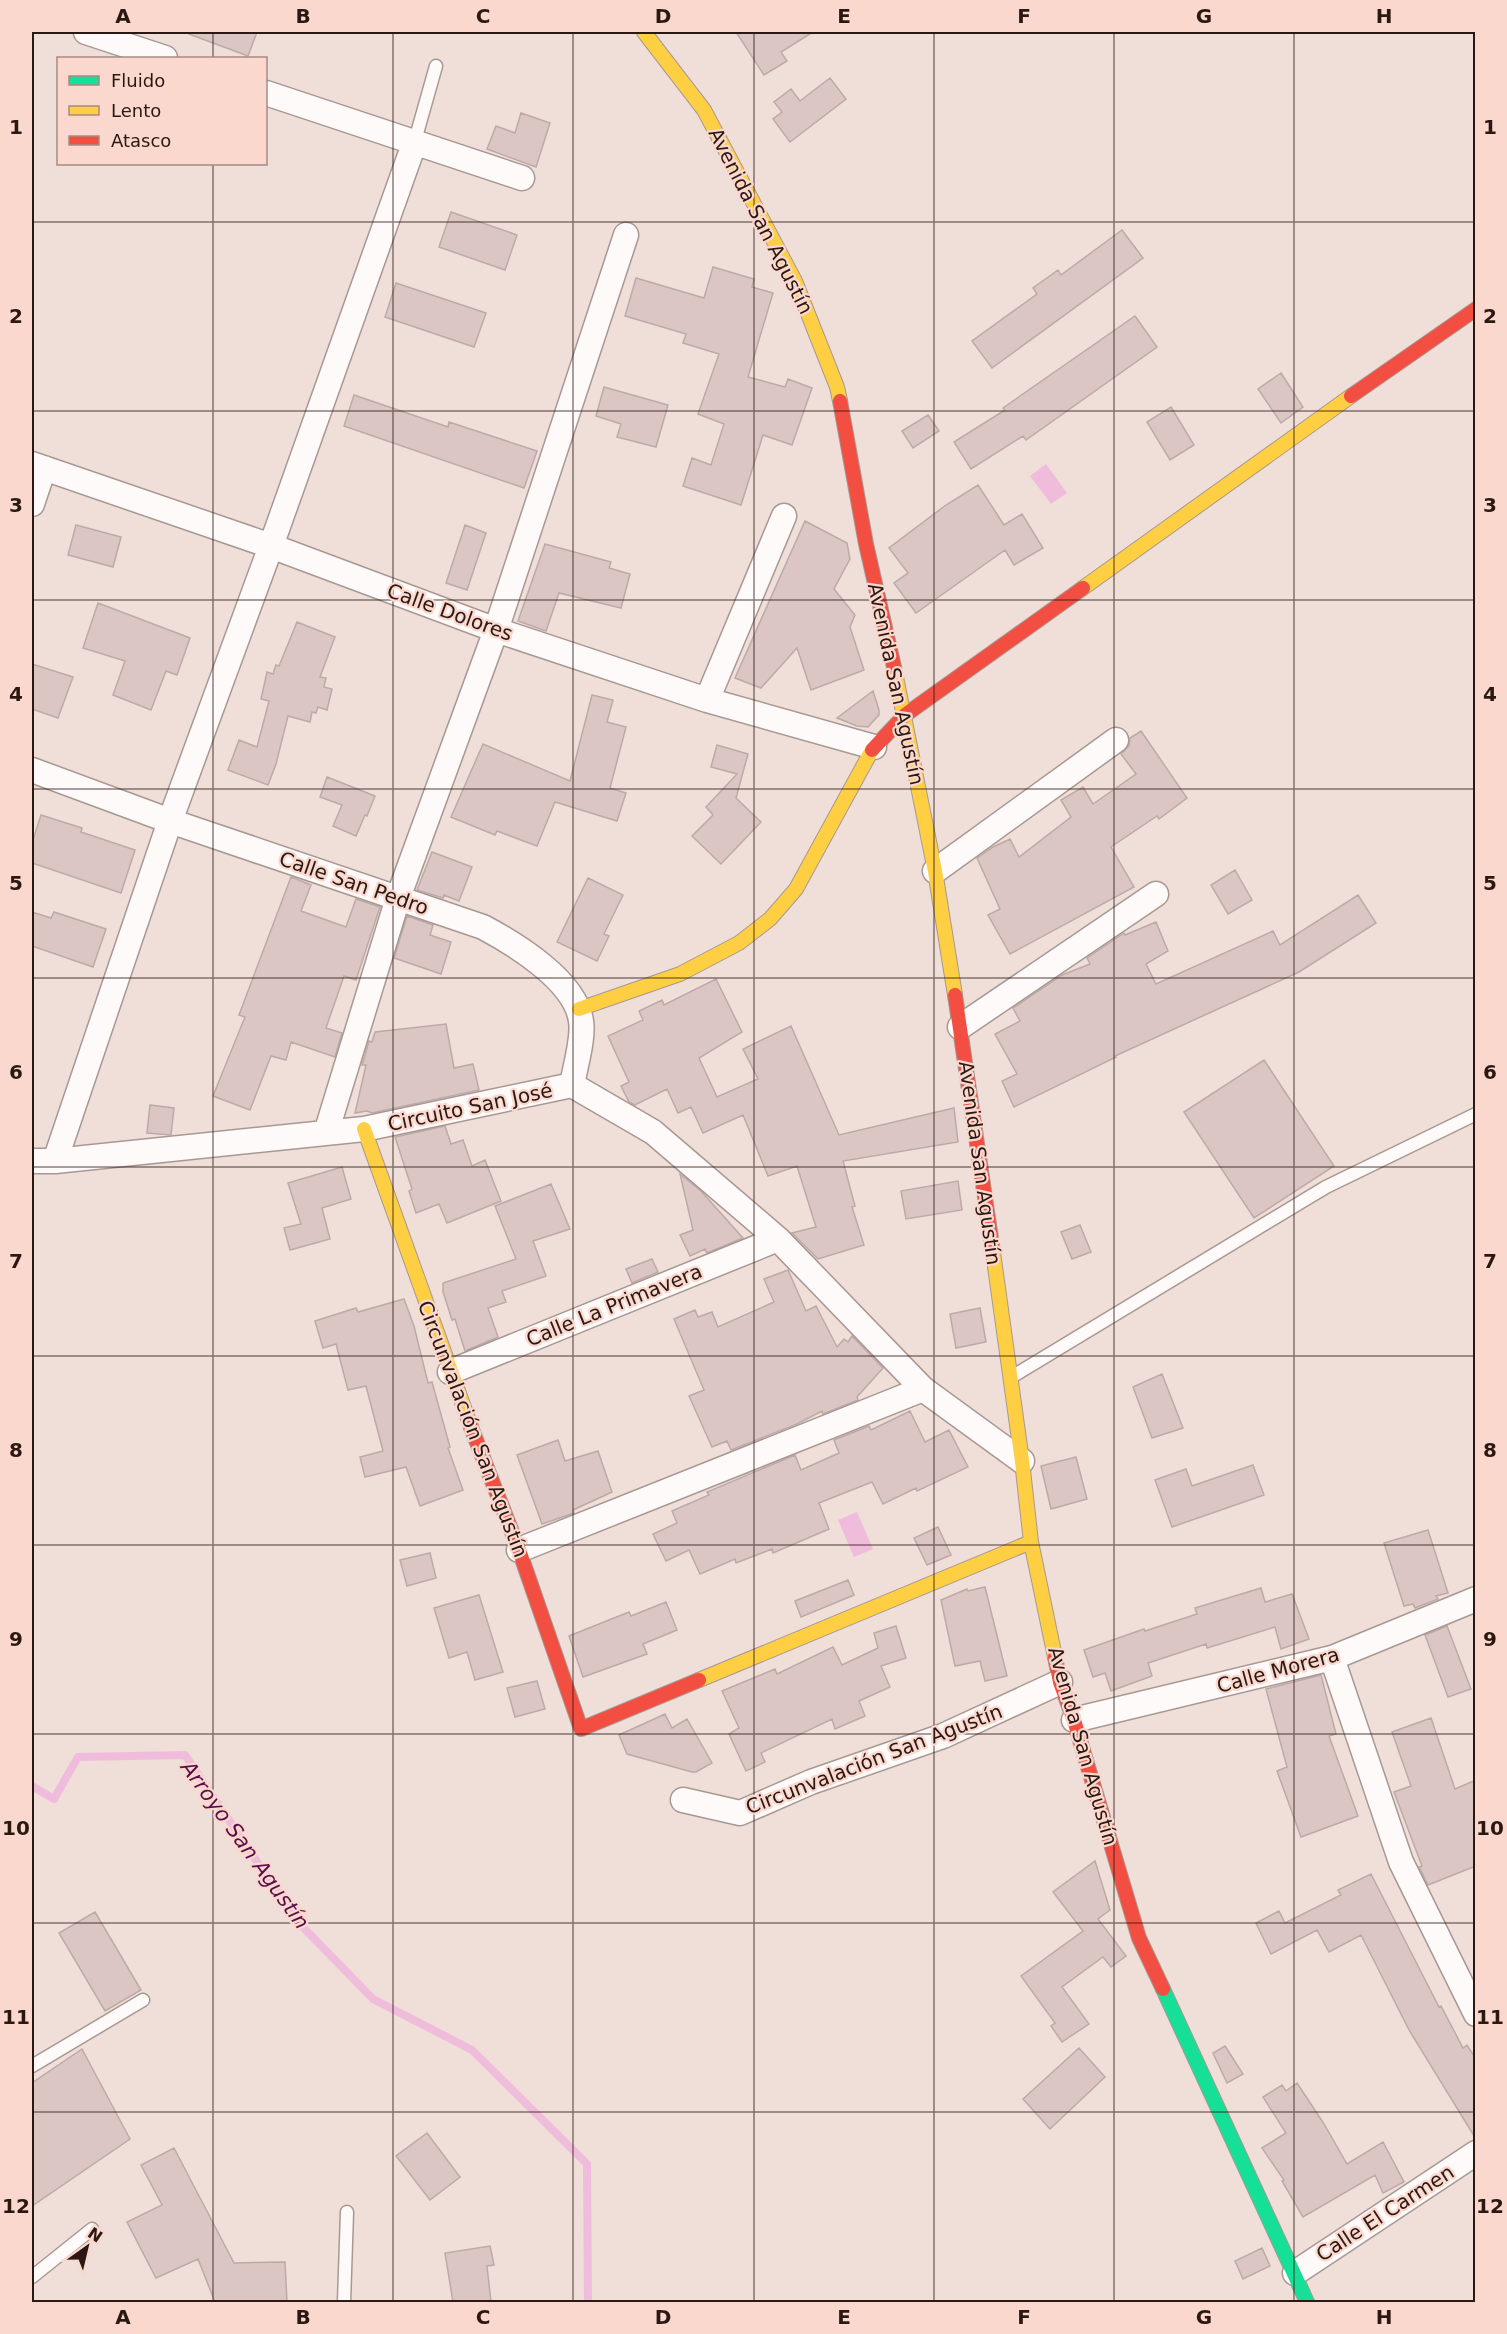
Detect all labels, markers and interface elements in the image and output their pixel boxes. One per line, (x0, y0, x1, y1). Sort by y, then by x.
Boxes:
text: A (115, 4, 131, 28)
text: B (295, 4, 311, 28)
text: C (476, 4, 490, 28)
text: D (655, 4, 671, 28)
text: E (837, 4, 851, 28)
text: F (1017, 4, 1031, 28)
text: G (1196, 4, 1212, 28)
text: H (1376, 4, 1392, 28)
legend (57, 57, 267, 165)
text: Fluido (111, 70, 165, 91)
text: Lento (111, 100, 161, 121)
text: 1 (9, 115, 23, 139)
text: 1 (1483, 115, 1497, 139)
street label: Avenida San Agustín (704, 124, 818, 318)
text: Atasco (111, 130, 171, 151)
text: 2 (9, 304, 23, 328)
text: 2 (1483, 304, 1497, 328)
text: 3 (9, 493, 23, 517)
text: 3 (1483, 493, 1497, 517)
street label: Calle Dolores (384, 578, 516, 646)
street label: Avenida San Agustín (863, 581, 929, 787)
text: 4 (9, 682, 23, 706)
text: 4 (1483, 682, 1497, 706)
street label: Calle San Pedro (276, 846, 432, 920)
text: 5 (9, 871, 23, 895)
text: 5 (1483, 871, 1497, 895)
street label: Avenida San Agustín (954, 1059, 1006, 1267)
text: 6 (9, 1060, 23, 1084)
text: 6 (1483, 1060, 1497, 1084)
street label: Circuito San José (385, 1078, 555, 1136)
text: 7 (9, 1249, 23, 1273)
text: 7 (1483, 1249, 1497, 1273)
street label: Calle La Primavera (523, 1259, 705, 1351)
street label: Circunvalación San Agustín (413, 1297, 533, 1561)
text: 8 (9, 1438, 23, 1462)
text: 8 (1483, 1438, 1497, 1462)
text: 9 (9, 1627, 23, 1651)
text: 9 (1483, 1627, 1497, 1651)
street label: Calle Morera (1214, 1642, 1342, 1698)
street label: Avenida San Agustín (1043, 1644, 1123, 1848)
street label: Circunvalación San Agustín (742, 1699, 1006, 1819)
water label: Arroyo San Agustín (175, 1755, 314, 1934)
text: 10 (2, 1816, 30, 1840)
text: 10 (1476, 1816, 1504, 1840)
text: 11 (2, 2005, 30, 2029)
text: 11 (1476, 2005, 1504, 2029)
street label: Calle El Carmen (1312, 2160, 1458, 2266)
text: 12 (2, 2194, 30, 2218)
text: 12 (1476, 2194, 1504, 2218)
north arrow (57, 2217, 117, 2277)
text: N (84, 2223, 106, 2247)
text: A (115, 2305, 131, 2329)
text: B (295, 2305, 311, 2329)
text: C (476, 2305, 490, 2329)
text: D (655, 2305, 671, 2329)
text: E (837, 2305, 851, 2329)
text: F (1017, 2305, 1031, 2329)
text: G (1196, 2305, 1212, 2329)
text: H (1376, 2305, 1392, 2329)

